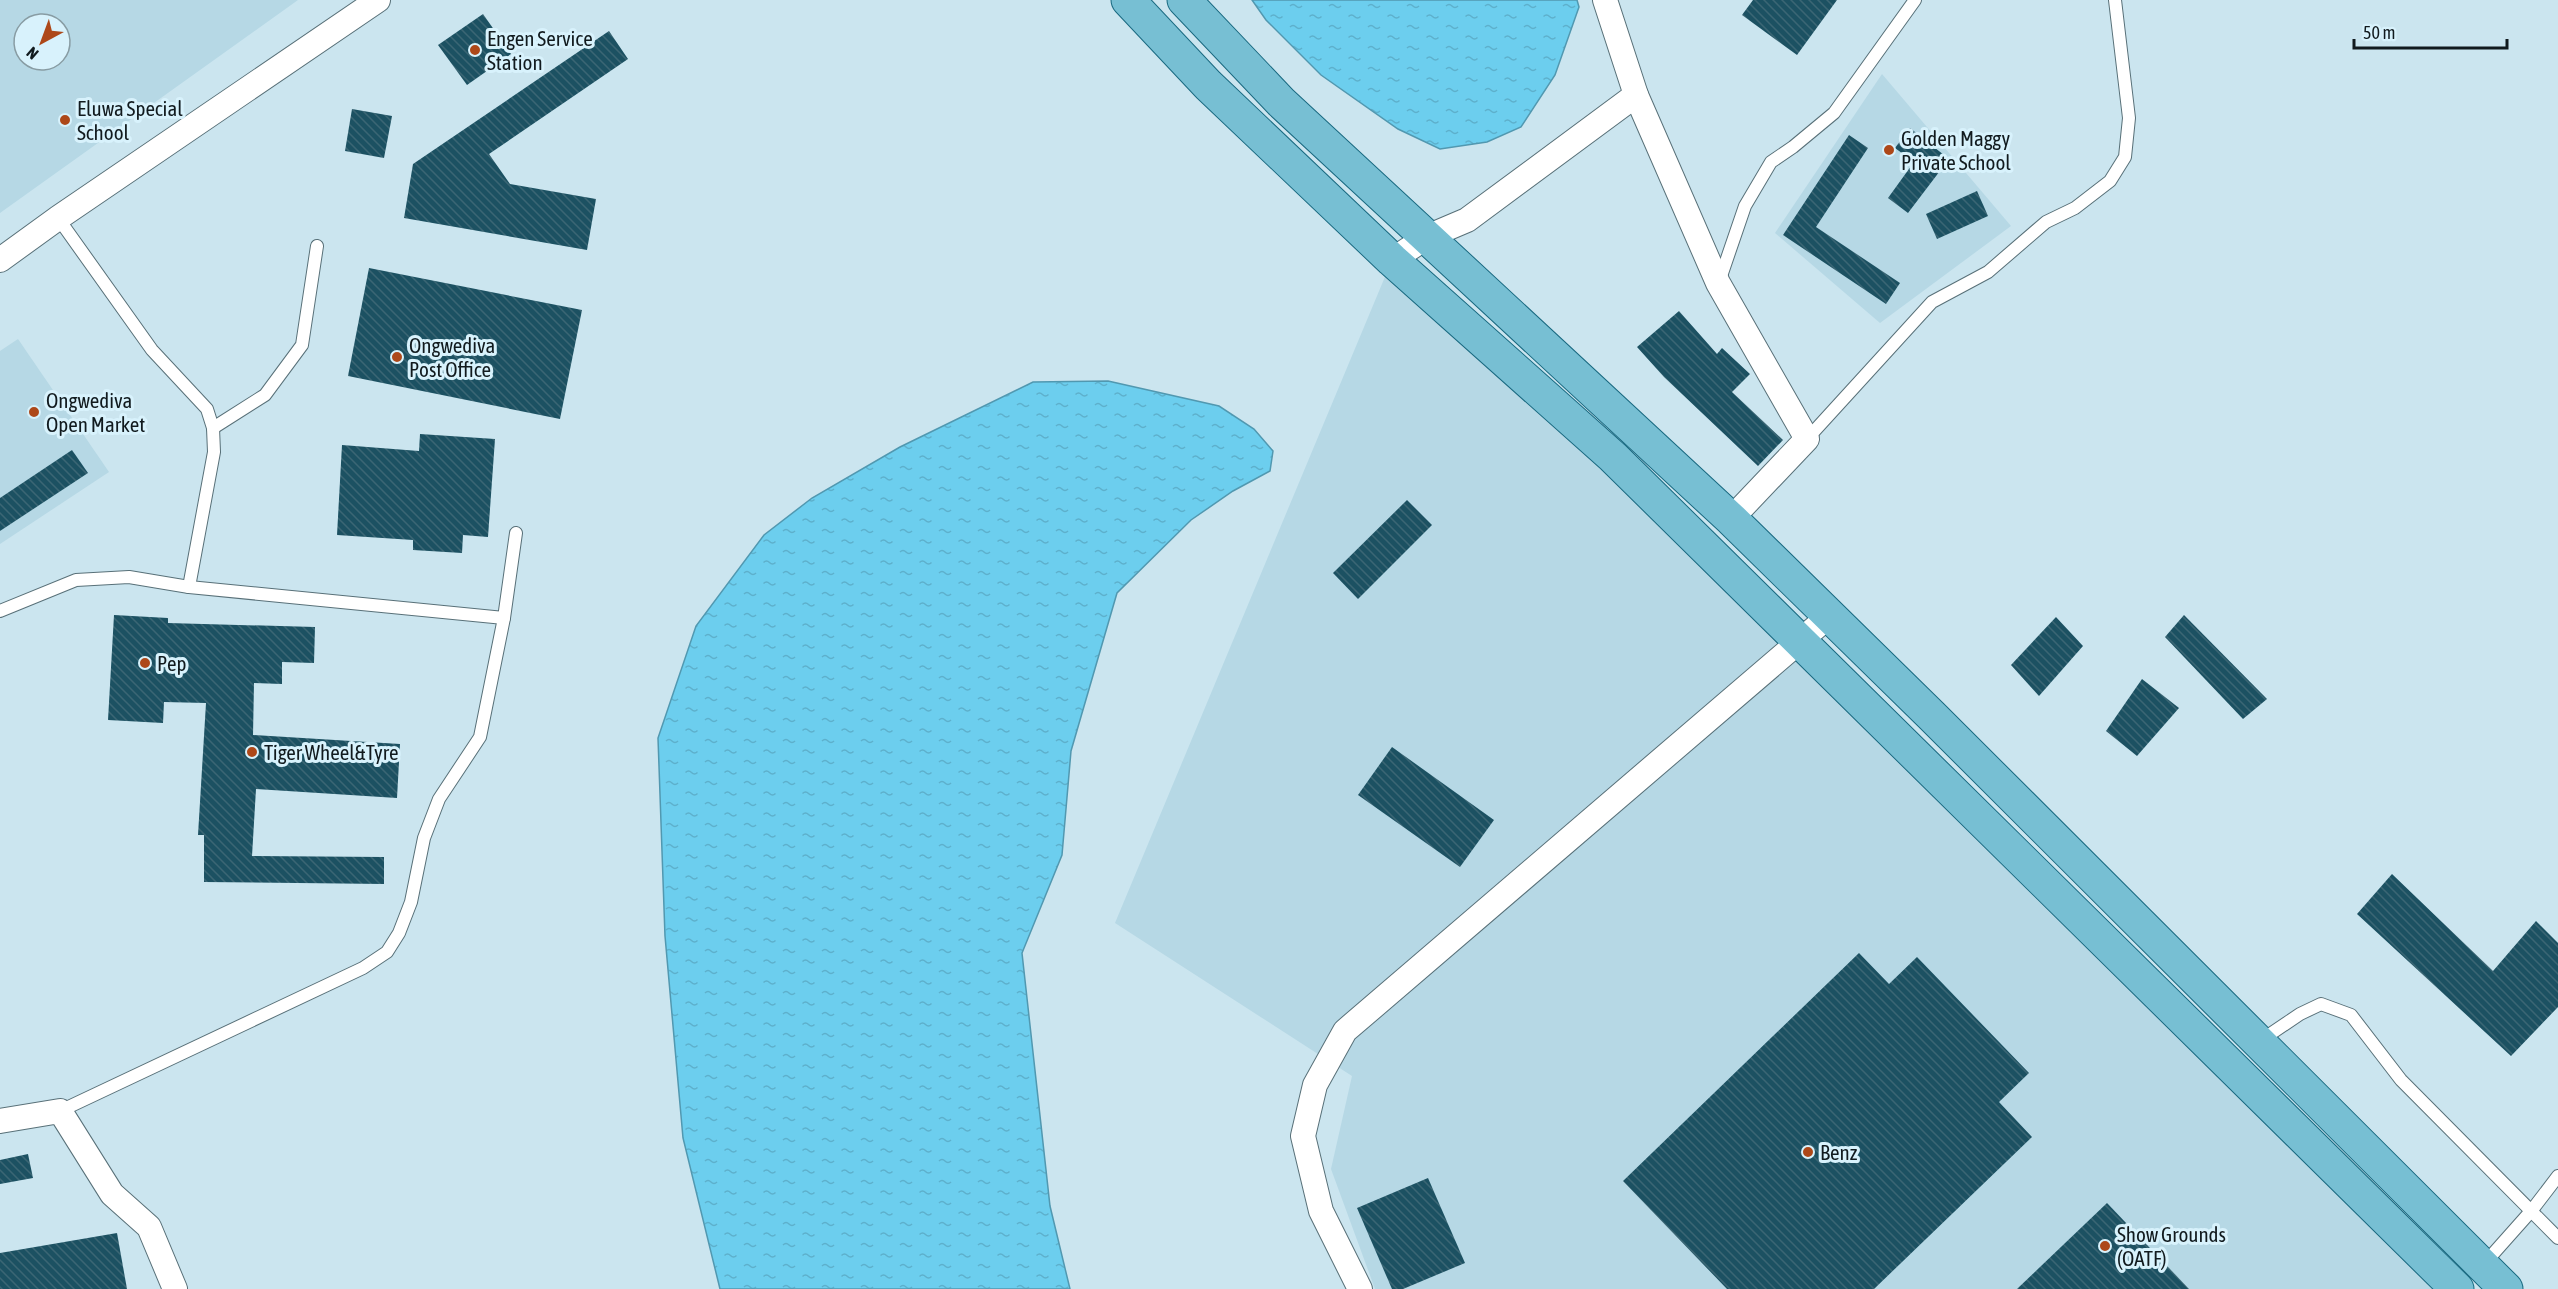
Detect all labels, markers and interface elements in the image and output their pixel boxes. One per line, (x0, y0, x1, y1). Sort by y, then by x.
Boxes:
north arrow (12, 12, 72, 72)
scale bar (2354, 12, 2507, 50)
text: 50 m (2363, 22, 2395, 43)
place label: Engen Service Station (487, 26, 593, 74)
text: N (23, 43, 42, 63)
marker: Engen Service Station (468, 43, 482, 57)
place label: Eluwa Special School (77, 96, 183, 144)
marker: Eluwa Special School (58, 113, 72, 127)
place label: Golden Maggy Private School (1901, 126, 2011, 174)
marker: Golden Maggy Private School (1882, 143, 1896, 157)
place label: Ongwediva Post Office (409, 333, 495, 381)
marker: Ongwediva Post Office (390, 350, 404, 364)
place label: Ongwediva Open Market (46, 388, 145, 436)
marker: Ongwediva Open Market (27, 405, 41, 419)
place label: Pep (157, 651, 187, 675)
marker: Pep (138, 656, 152, 670)
place label: Tiger Wheel&Tyre (264, 740, 398, 764)
marker: Tiger Wheel&Tyre (245, 745, 259, 759)
place label: Benz (1820, 1140, 1858, 1164)
marker: Benz (1801, 1145, 1815, 1159)
place label: Show Grounds (OATF) (2117, 1222, 2226, 1270)
marker: Show Grounds (OATF) (2098, 1239, 2112, 1253)

